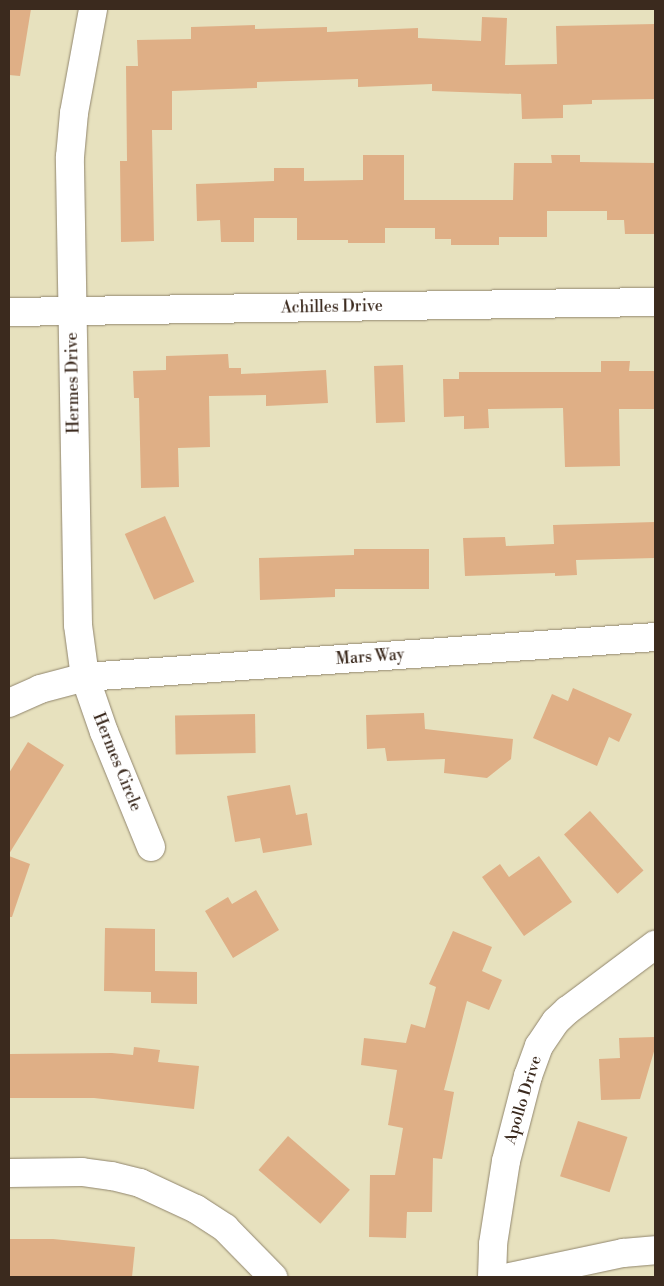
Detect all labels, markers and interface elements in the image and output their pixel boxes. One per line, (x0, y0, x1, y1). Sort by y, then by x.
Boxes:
street label: Achilles Drive (281, 297, 383, 317)
street label: Hermes Drive (63, 332, 83, 434)
street label: Mars Way (335, 645, 405, 669)
street label: Hermes Circle (89, 710, 145, 814)
street label: Apollo Drive (500, 1053, 546, 1147)

